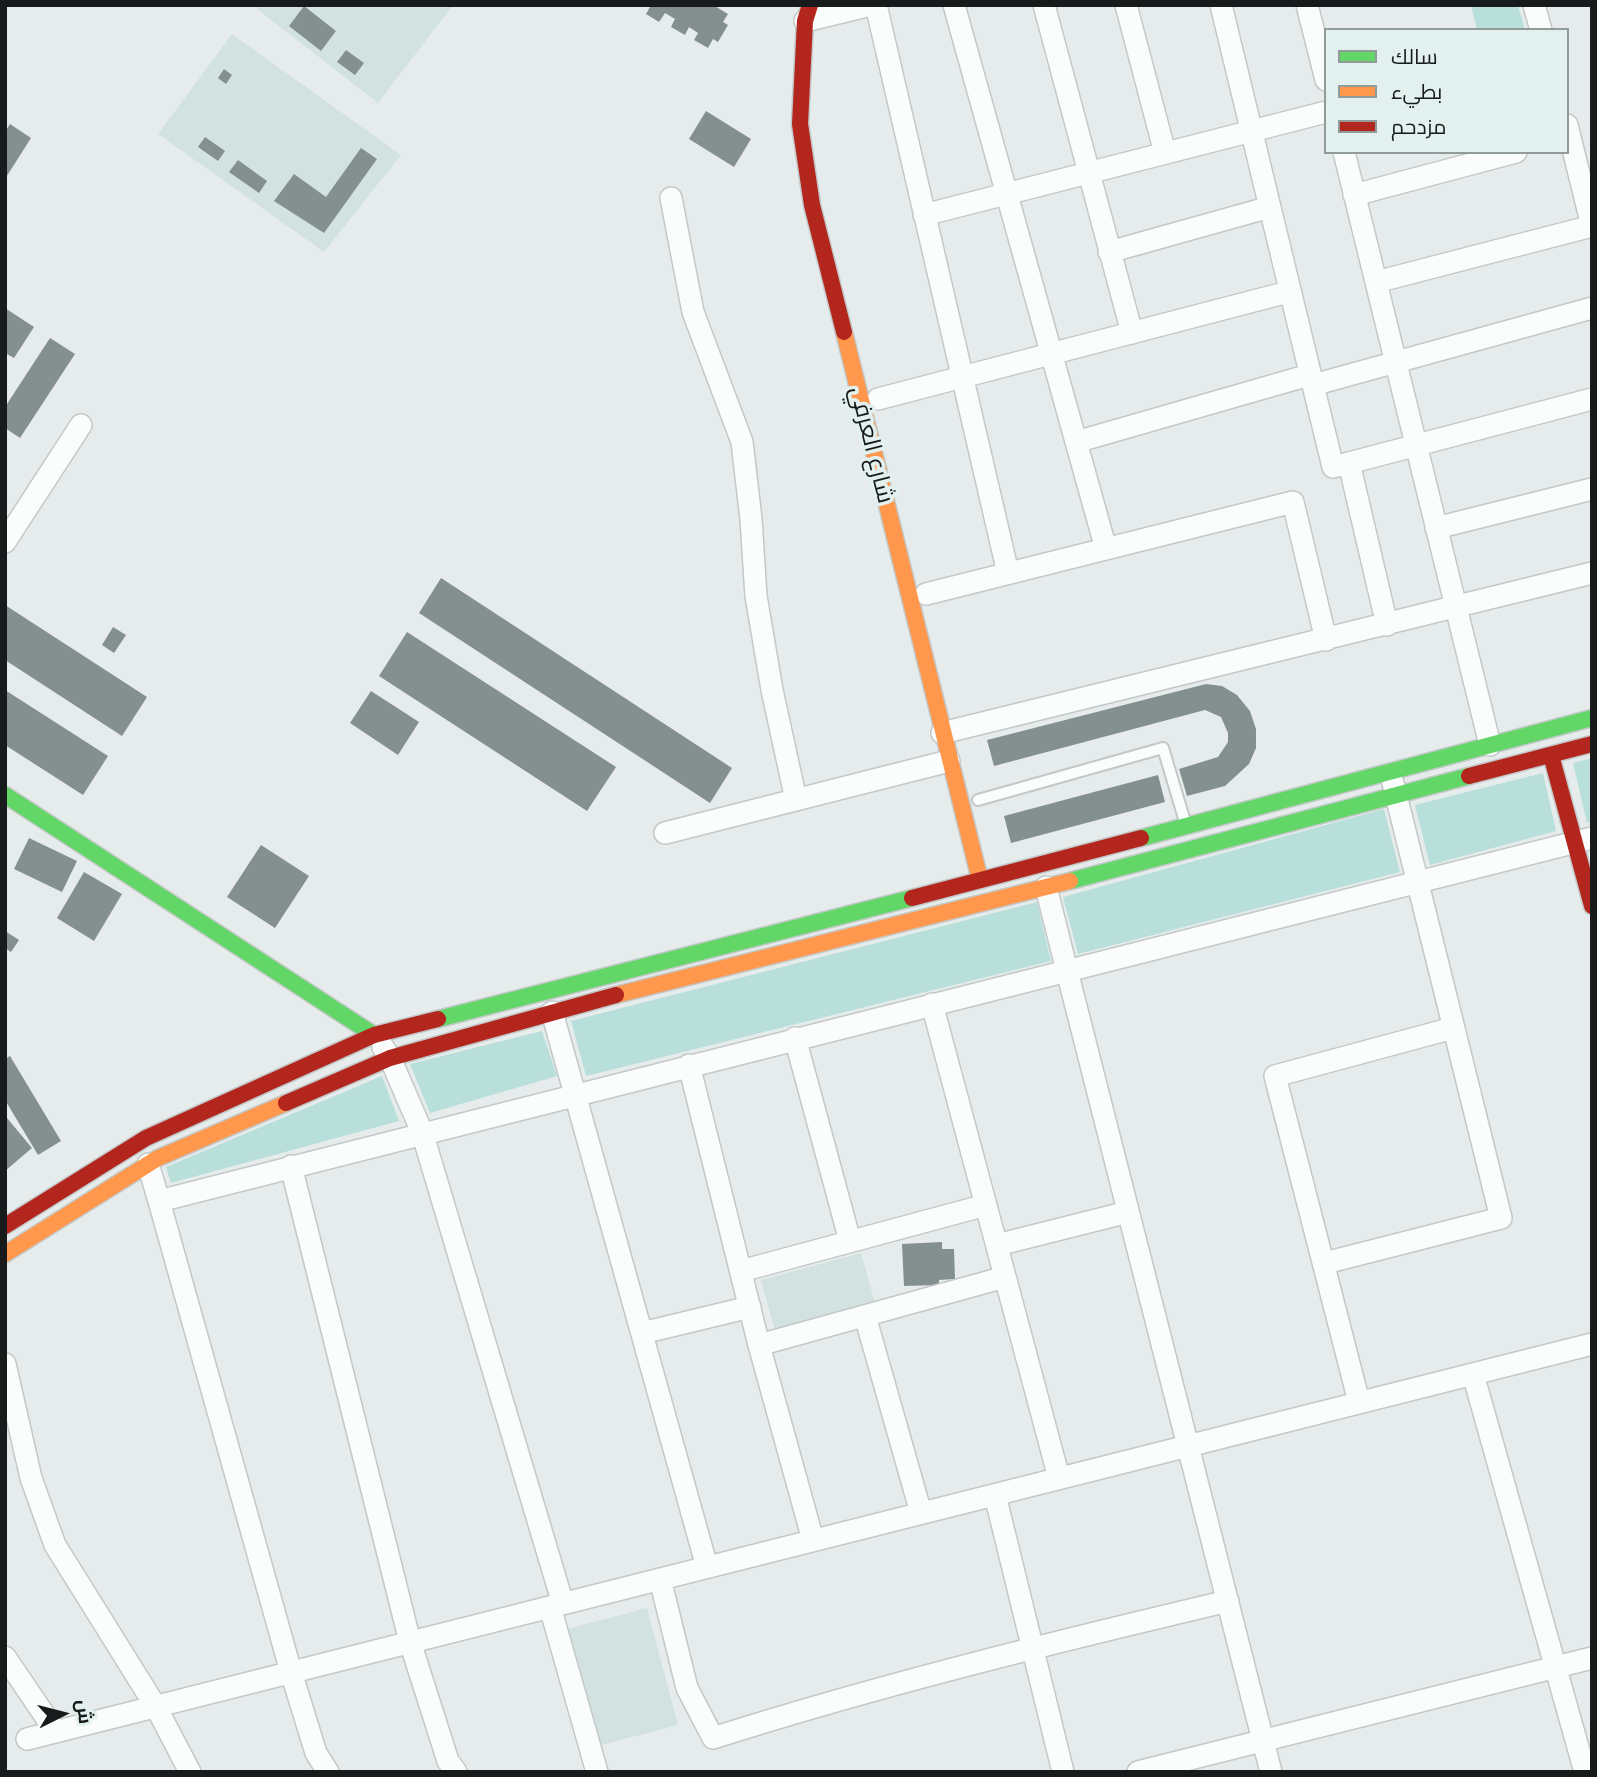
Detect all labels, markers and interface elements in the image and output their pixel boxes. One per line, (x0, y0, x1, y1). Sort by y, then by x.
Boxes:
legend (1324, 28, 1569, 154)
text: سالك (1391, 43, 1438, 70)
text: بطيء (1391, 78, 1442, 105)
text: مزدحم (1391, 113, 1446, 140)
street label: شارع العرفي (843, 384, 899, 506)
north arrow (28, 1679, 98, 1749)
text: ش (71, 1698, 98, 1725)

